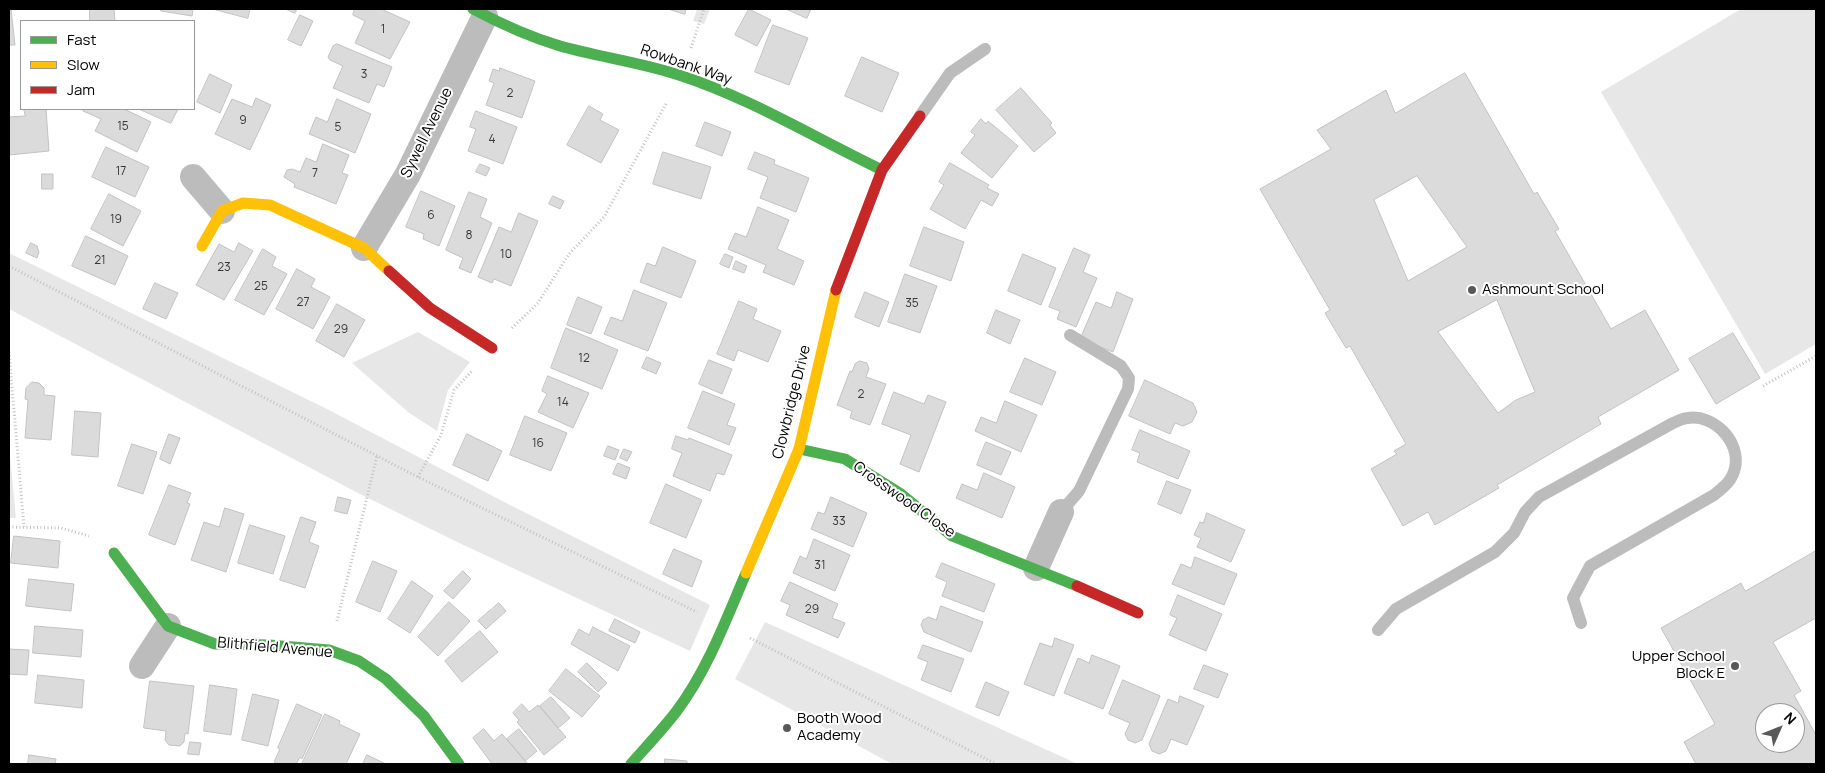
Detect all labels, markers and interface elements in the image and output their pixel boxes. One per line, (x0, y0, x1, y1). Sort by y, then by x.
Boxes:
legend (20, 20, 195, 110)
house number: 1 (381, 23, 385, 37)
text: Fast (67, 29, 96, 50)
street label: Rowbank Way (638, 41, 734, 89)
text: Slow (67, 54, 100, 75)
house number: 3 (361, 68, 367, 82)
text: Jam (67, 79, 95, 100)
street label: Sywell Avenue (397, 85, 457, 181)
house number: 2 (507, 87, 513, 101)
house number: 9 (239, 114, 247, 128)
house number: 15 (117, 120, 129, 134)
house number: 5 (335, 121, 341, 135)
house number: 4 (488, 133, 496, 147)
house number: 17 (116, 165, 126, 179)
house number: 7 (312, 167, 318, 181)
house number: 6 (427, 209, 435, 223)
house number: 19 (110, 213, 122, 227)
house number: 8 (466, 229, 472, 243)
house number: 10 (500, 248, 512, 262)
house number: 21 (94, 254, 106, 268)
house number: 23 (217, 261, 231, 275)
house number: 25 (254, 280, 268, 294)
place label: Ashmount School (1482, 281, 1604, 299)
marker: Ashmount School (1466, 284, 1478, 296)
house number: 27 (297, 296, 309, 310)
house number: 35 (905, 297, 919, 311)
house number: 29 (334, 323, 348, 337)
street label: Clowbridge Drive (769, 343, 815, 461)
house number: 12 (578, 352, 590, 366)
house number: 2 (858, 388, 864, 402)
house number: 14 (557, 396, 569, 410)
house number: 16 (532, 437, 544, 451)
street label: Crosswood Close (849, 458, 959, 542)
house number: 33 (832, 515, 846, 529)
house number: 31 (814, 559, 826, 573)
house number: 29 (805, 603, 819, 617)
street label: Blithfield Avenue (217, 634, 333, 662)
place label: Upper School Block E (1632, 648, 1725, 683)
marker: Upper School Block E (1729, 660, 1741, 672)
north arrow (1755, 703, 1805, 753)
text: N (1780, 708, 1801, 728)
place label: Booth Wood Academy (797, 710, 882, 745)
marker: Booth Wood Academy (781, 722, 793, 734)

